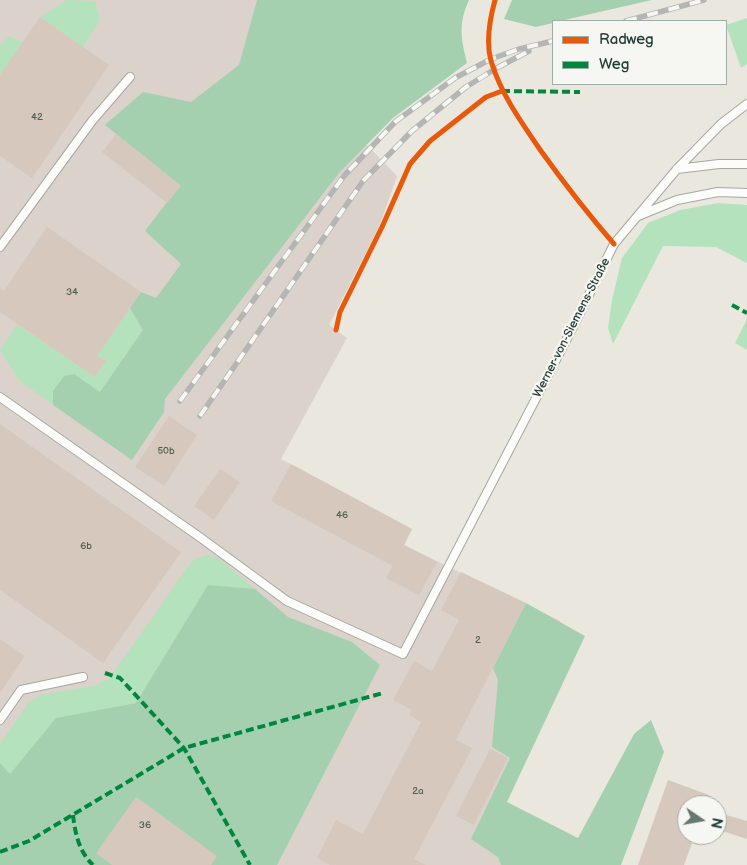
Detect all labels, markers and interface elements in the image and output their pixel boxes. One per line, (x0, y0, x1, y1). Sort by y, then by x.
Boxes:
legend (552, 20, 727, 85)
text: Radweg (599, 30, 654, 49)
text: Weg (599, 55, 629, 74)
house number: 42 (31, 111, 43, 123)
street label: Werner-von-Siemens-Straße (531, 256, 613, 400)
house number: 34 (66, 286, 78, 298)
house number: 50b (157, 445, 175, 457)
house number: 46 (336, 509, 348, 521)
house number: 6b (80, 540, 92, 552)
house number: 2 (475, 634, 481, 646)
house number: 2a (412, 785, 424, 797)
north arrow (677, 795, 727, 845)
text: N (707, 816, 726, 830)
house number: 36 (139, 819, 151, 831)

